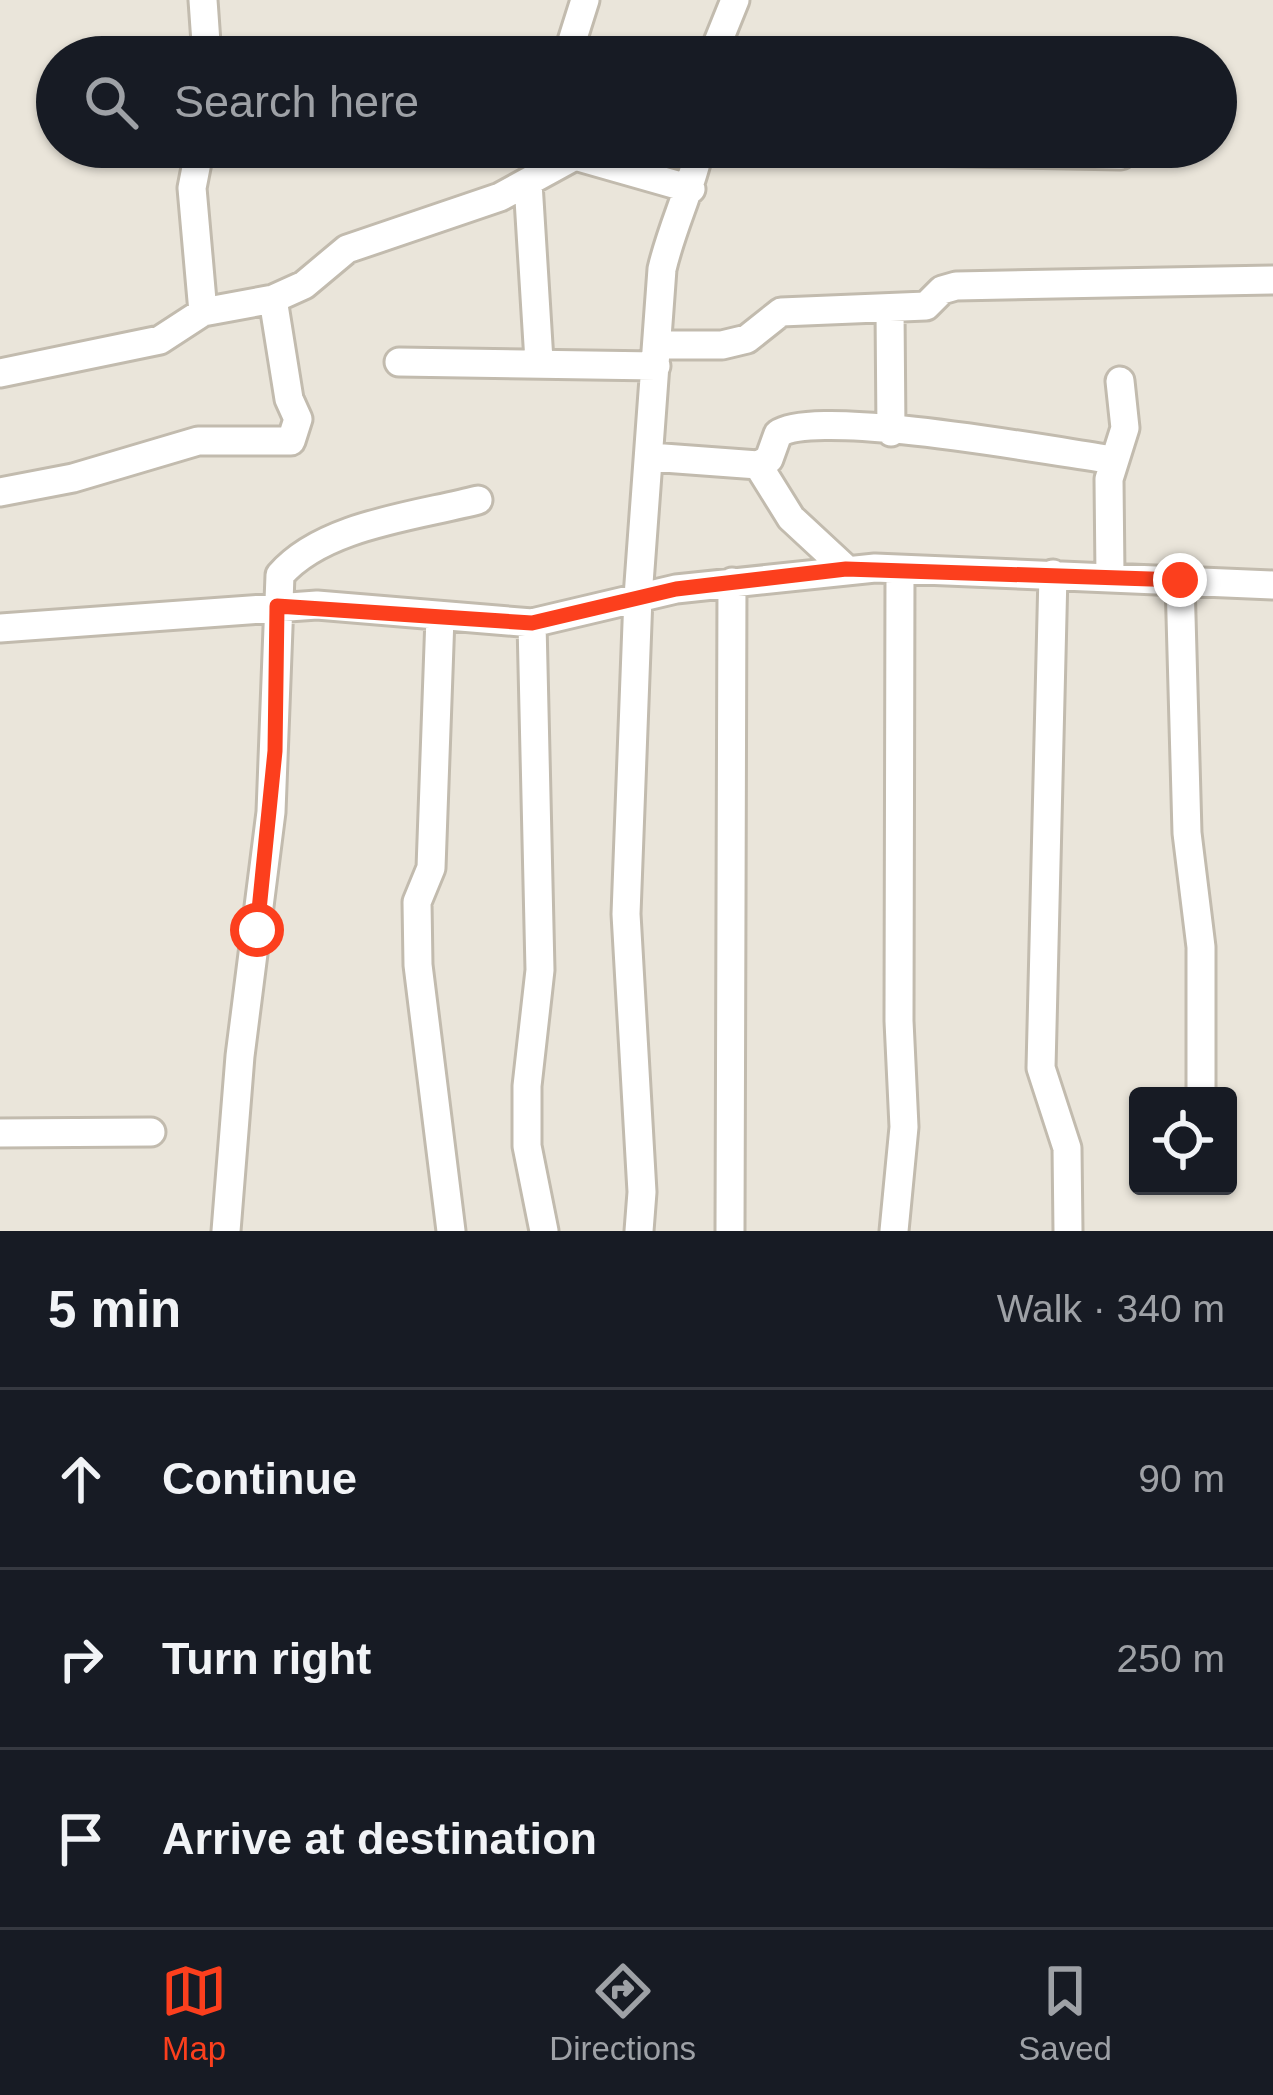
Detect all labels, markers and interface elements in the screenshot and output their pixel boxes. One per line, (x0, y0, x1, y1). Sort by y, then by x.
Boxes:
search box (36, 36, 1237, 168)
icon: search (78, 69, 144, 135)
text: Search here (174, 76, 419, 127)
route end (1153, 553, 1207, 607)
route start (230, 903, 284, 957)
map controls (1129, 1087, 1237, 1195)
button: locate (1129, 1087, 1237, 1195)
text: 5 min (48, 1281, 181, 1338)
text: Walk · 340 m (997, 1287, 1225, 1330)
icon: ahead (48, 1446, 114, 1512)
text: Continue (162, 1453, 357, 1504)
text: 90 m (1138, 1457, 1225, 1500)
icon: right (48, 1626, 114, 1692)
text: Turn right (162, 1633, 371, 1684)
text: 250 m (1117, 1637, 1225, 1680)
icon: arrive (48, 1806, 114, 1872)
text: Arrive at destination (162, 1813, 597, 1864)
tab: Map (161, 1958, 227, 2068)
tab: Directions (549, 1958, 696, 2068)
tab: Saved (1018, 1958, 1112, 2068)

